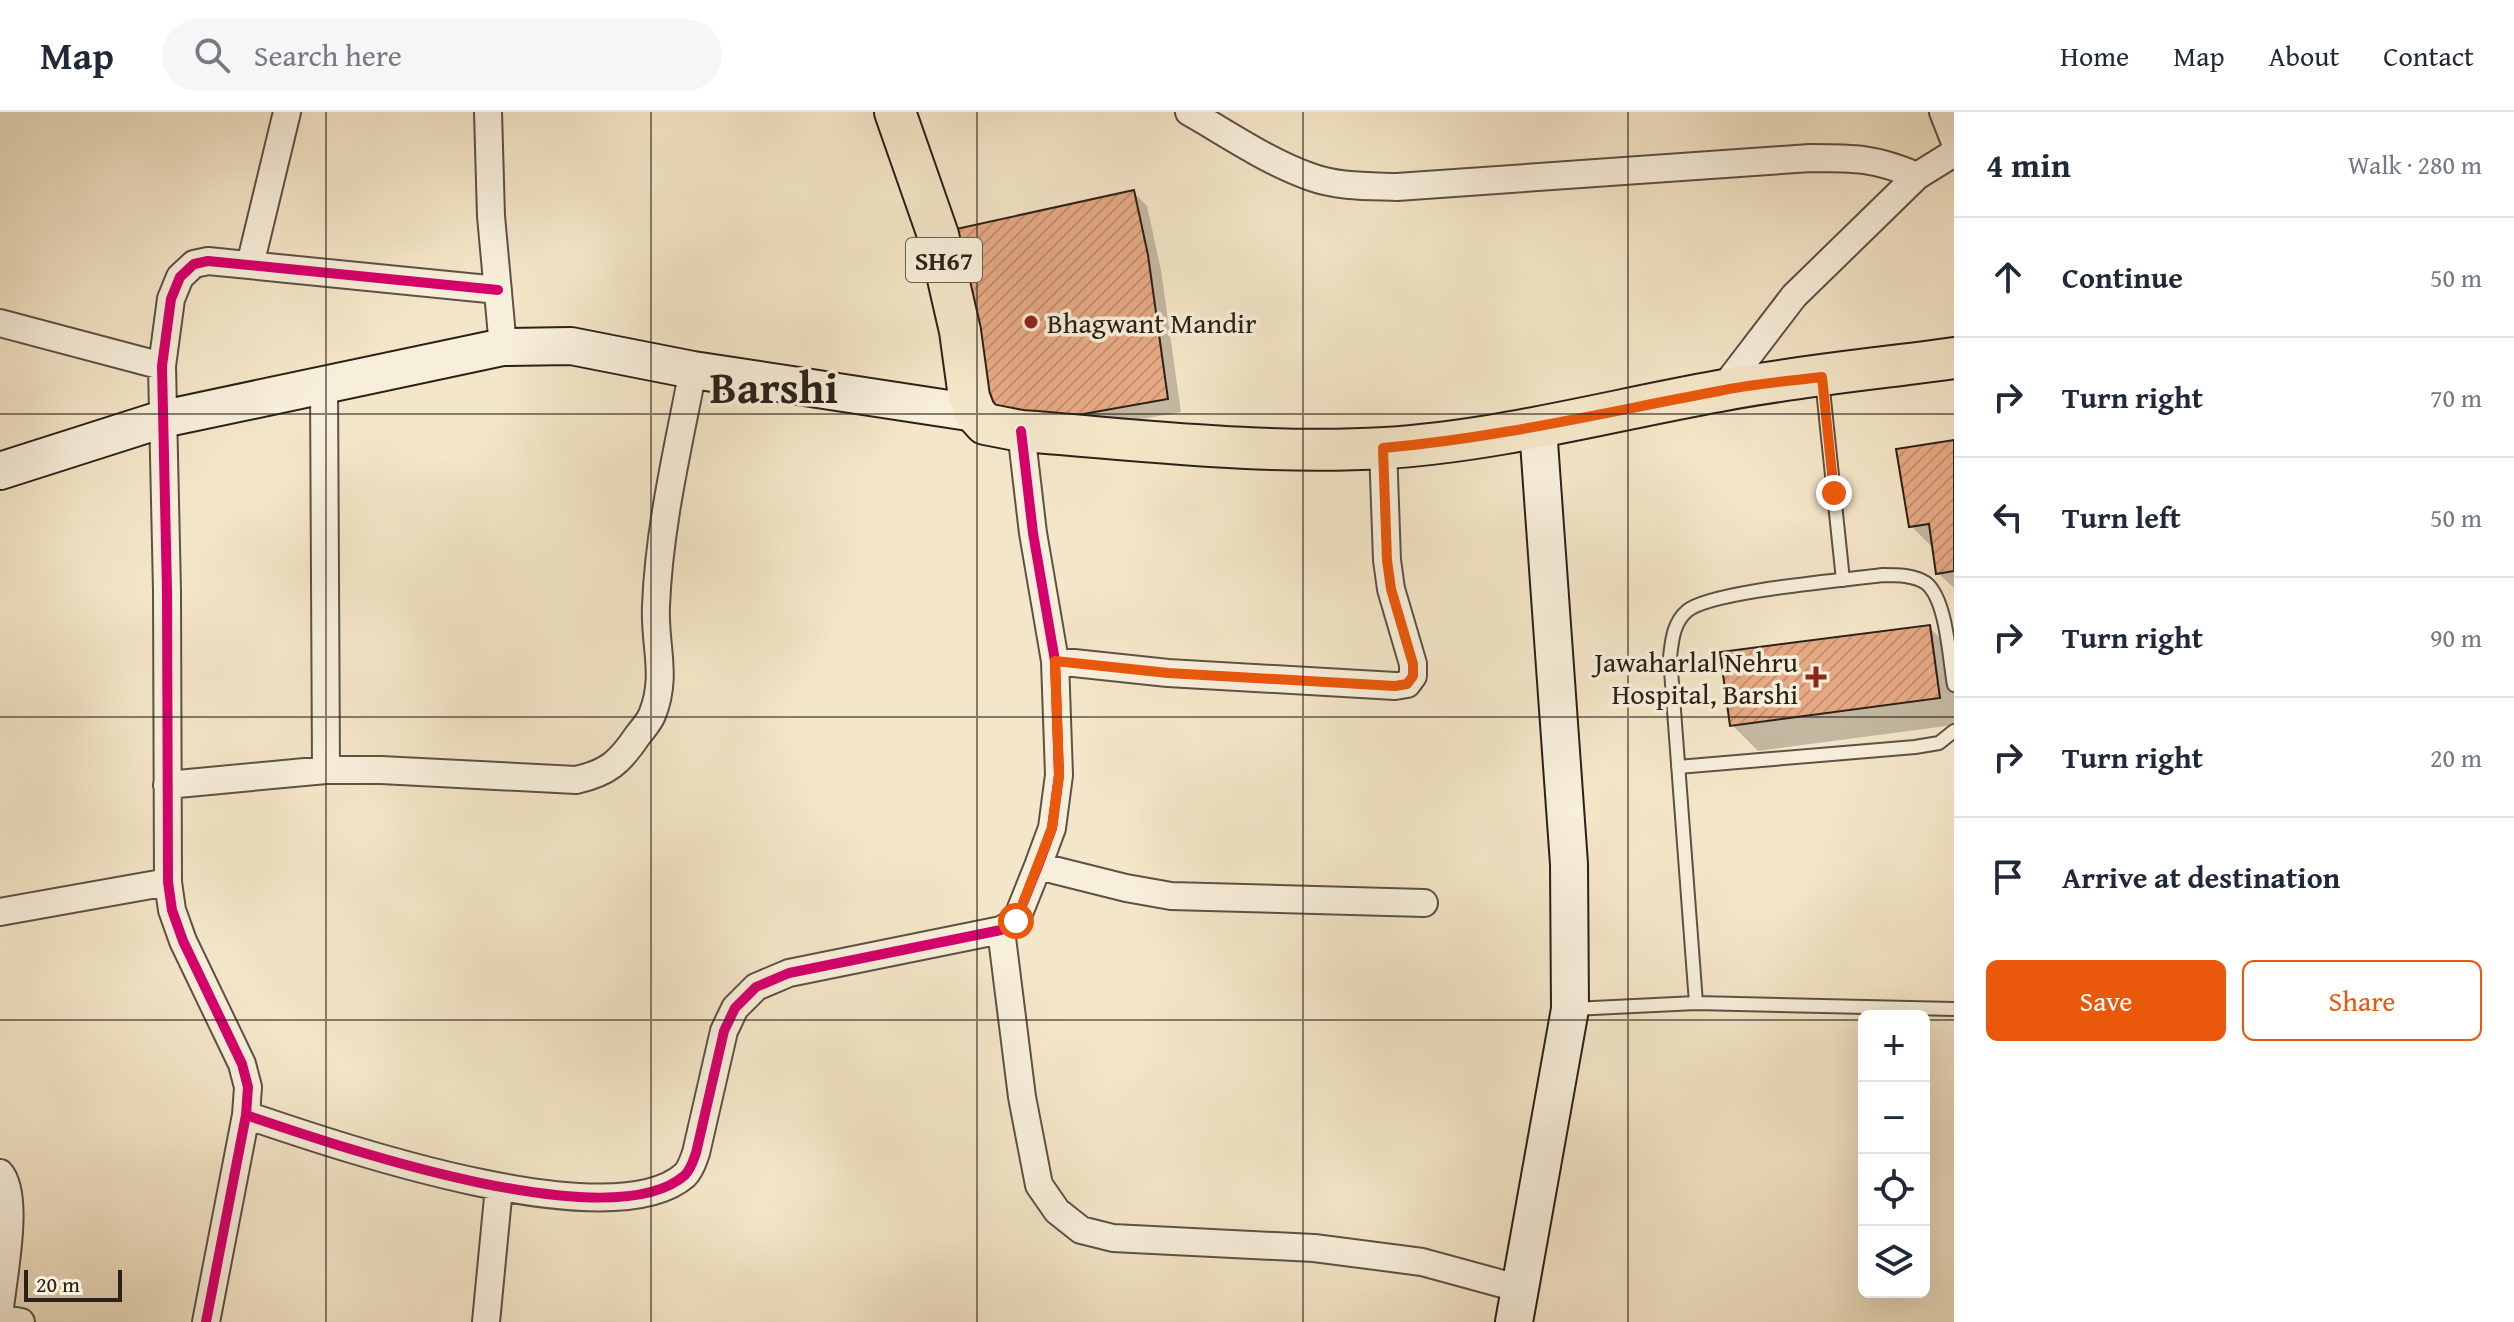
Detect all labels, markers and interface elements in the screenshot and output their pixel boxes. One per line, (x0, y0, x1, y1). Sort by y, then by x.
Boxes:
search box (162, 19, 722, 91)
text: Map (40, 27, 114, 83)
icon: search (190, 33, 234, 77)
text: Search here (254, 33, 402, 77)
text: Home (2060, 35, 2129, 76)
text: Map (2173, 35, 2225, 76)
text: About (2269, 35, 2339, 76)
text: Contact (2383, 35, 2474, 76)
text: 4 min (1986, 140, 2071, 189)
text: Walk · 280 m (2348, 145, 2482, 184)
road number: SH67 (906, 238, 982, 282)
icon: ahead (1986, 255, 2030, 299)
text: Continue (2062, 255, 2183, 299)
text: 50 m (2430, 258, 2482, 297)
place label: Bhagwant Mandir (1047, 302, 1257, 343)
marker: Bhagwant Mandir (1022, 313, 1040, 331)
district label: Barshi (710, 355, 838, 419)
icon: right (1986, 375, 2030, 419)
text: Turn right (2062, 375, 2203, 419)
text: 70 m (2430, 378, 2482, 417)
route end (1816, 475, 1852, 511)
icon: left (1986, 495, 2030, 539)
text: Turn left (2062, 495, 2181, 539)
text: 50 m (2430, 498, 2482, 537)
icon: right (1986, 615, 2030, 659)
text: Turn right (2062, 615, 2203, 659)
text: 90 m (2430, 618, 2482, 657)
place label: Jawaharlal Nehru Hospital, Barshi (1591, 641, 1798, 714)
marker: Jawaharlal Nehru Hospital, Barshi (1805, 666, 1827, 688)
icon: right (1986, 735, 2030, 779)
text: Turn right (2062, 735, 2203, 779)
text: 20 m (2430, 738, 2482, 777)
icon: arrive (1986, 855, 2030, 899)
text: Arrive at destination (2062, 855, 2340, 899)
route start (998, 903, 1034, 939)
button: Save (1986, 960, 2226, 1041)
button: Share (2242, 960, 2482, 1041)
map controls (1858, 1010, 1930, 1298)
button: + (1858, 1010, 1930, 1082)
button: − (1858, 1082, 1930, 1154)
button: locate (1858, 1154, 1930, 1226)
button: layers (1858, 1226, 1930, 1298)
scale bar (24, 1266, 122, 1302)
text: 20 m (36, 1268, 80, 1300)

